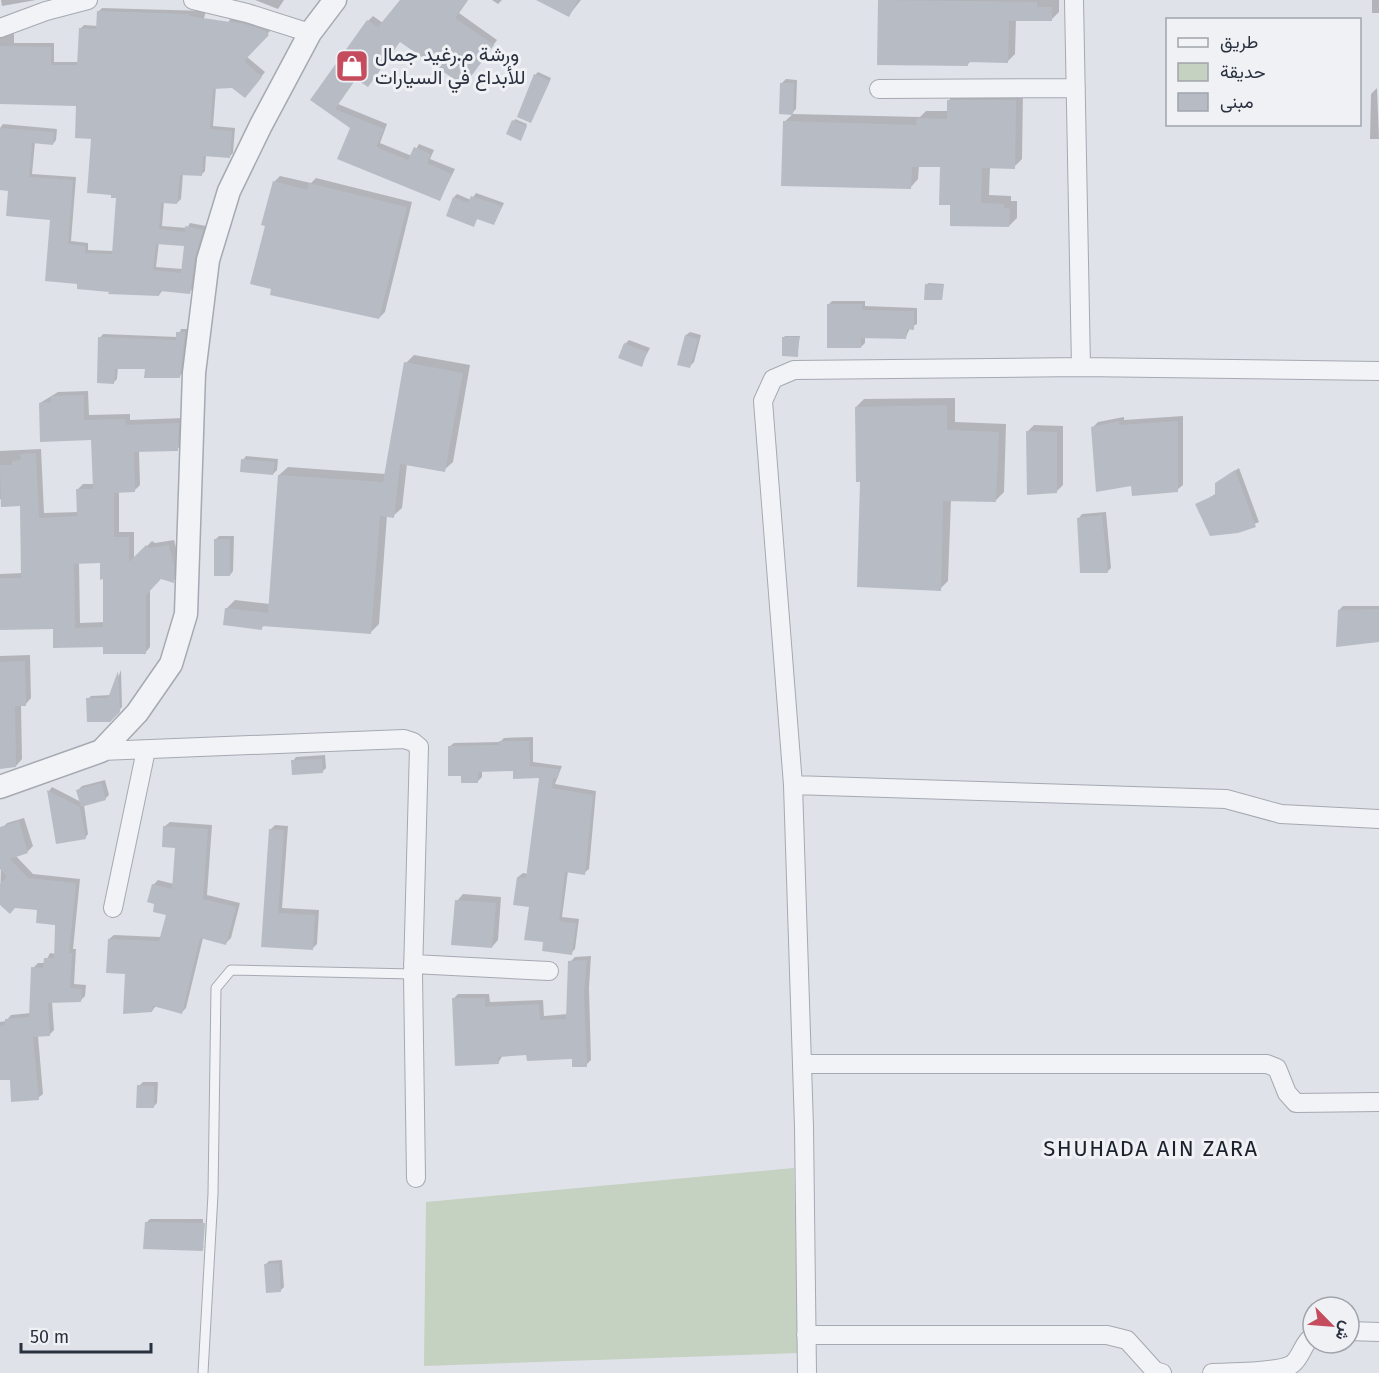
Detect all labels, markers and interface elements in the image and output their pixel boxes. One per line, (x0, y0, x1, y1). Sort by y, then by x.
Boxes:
legend (1166, 18, 1361, 126)
text: طريق (1220, 31, 1258, 53)
place label: ورشة م.رغيد جمال للأبداع في السيارات (375, 42, 526, 94)
shop icon: ورشة م.رغيد جمال للأبداع في السيارات (334, 48, 370, 84)
text: حديقة (1220, 61, 1266, 83)
text: مبنى (1220, 91, 1254, 113)
district label: SHUHADA AIN ZARA (1043, 1135, 1259, 1162)
north arrow (1301, 1295, 1361, 1355)
scale bar (21, 1316, 152, 1354)
text: ش (1331, 1318, 1357, 1344)
text: 50 m (30, 1326, 69, 1348)

